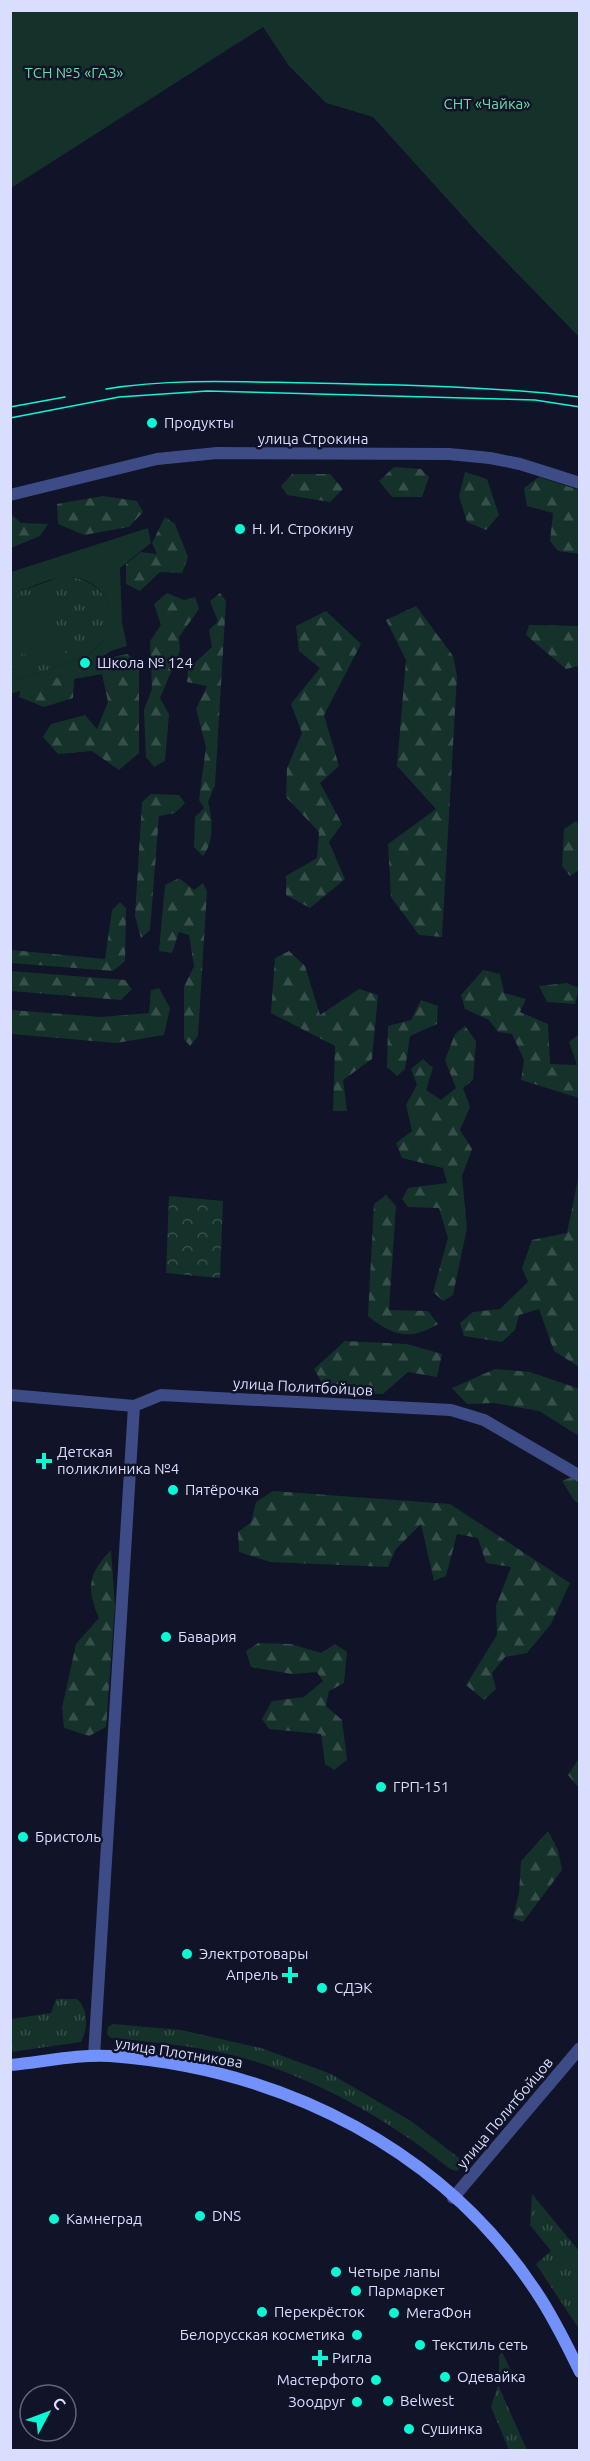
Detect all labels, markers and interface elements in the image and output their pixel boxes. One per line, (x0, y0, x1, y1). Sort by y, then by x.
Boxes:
park label: ТСН №5 «ГАЗ» (25, 64, 123, 81)
park label: СНТ «Чайка» (444, 95, 530, 112)
place label: Продукты (164, 414, 234, 431)
marker: Продукты (145, 416, 159, 430)
street label: улица Строкина (258, 430, 368, 447)
place label: Н. И. Строкину (252, 520, 353, 537)
marker: Н. И. Строкину (233, 522, 247, 536)
place label: Школа № 124 (97, 654, 193, 671)
marker: Школа № 124 (78, 656, 92, 670)
street label: улица Политбойцов (233, 1374, 373, 1399)
place label: Детская поликлиника №4 (57, 1443, 179, 1477)
marker: Детская поликлиника №4 (35, 1452, 53, 1470)
place label: Пятёрочка (185, 1481, 259, 1498)
marker: Пятёрочка (166, 1483, 180, 1497)
place label: Бавария (178, 1628, 237, 1645)
marker: Бавария (159, 1630, 173, 1644)
place label: ГРП-151 (393, 1778, 449, 1795)
marker: ГРП-151 (374, 1780, 388, 1794)
place label: Бристоль (35, 1828, 101, 1845)
marker: Бристоль (16, 1830, 30, 1844)
place label: Электротовары (199, 1945, 308, 1962)
marker: Электротовары (180, 1947, 194, 1961)
place label: Апрель (226, 1966, 278, 1983)
marker: Апрель (283, 1968, 297, 1982)
place label: СДЭК (334, 1979, 372, 1996)
marker: СДЭК (315, 1981, 329, 1995)
street label: улица Плотникова (114, 2034, 244, 2071)
street label: улица Политбойцов (453, 2054, 556, 2172)
place label: DNS (212, 2207, 241, 2224)
marker: DNS (193, 2209, 207, 2223)
place label: Камнеград (66, 2210, 142, 2227)
marker: Камнеград (47, 2212, 61, 2226)
place label: Четыре лапы (348, 2263, 440, 2280)
marker: Четыре лапы (329, 2265, 343, 2279)
place label: Пармаркет (368, 2282, 445, 2299)
marker: Пармаркет (349, 2284, 363, 2298)
place label: Перекрёсток (274, 2303, 365, 2320)
place label: МегаФон (406, 2304, 472, 2321)
marker: Перекрёсток (255, 2305, 269, 2319)
marker: МегаФон (387, 2306, 401, 2320)
place label: Белорусская косметика (180, 2326, 345, 2343)
marker: Белорусская косметика (350, 2328, 364, 2342)
place label: Текстиль сеть (432, 2336, 528, 2353)
marker: Текстиль сеть (413, 2338, 427, 2352)
place label: Ригла (332, 2349, 372, 2366)
marker: Ригла (313, 2351, 327, 2365)
place label: Одевайка (457, 2368, 526, 2385)
marker: Одевайка (438, 2370, 452, 2384)
place label: Мастерфото (277, 2371, 364, 2388)
marker: Мастерфото (369, 2373, 383, 2387)
north arrow (18, 2383, 78, 2443)
place label: Belwest (400, 2392, 454, 2409)
text: С (49, 2393, 69, 2413)
place label: Зоодруг (288, 2393, 345, 2410)
marker: Belwest (381, 2394, 395, 2408)
marker: Зоодруг (350, 2395, 364, 2409)
place label: Сушинка (421, 2420, 483, 2437)
marker: Сушинка (402, 2422, 416, 2436)

